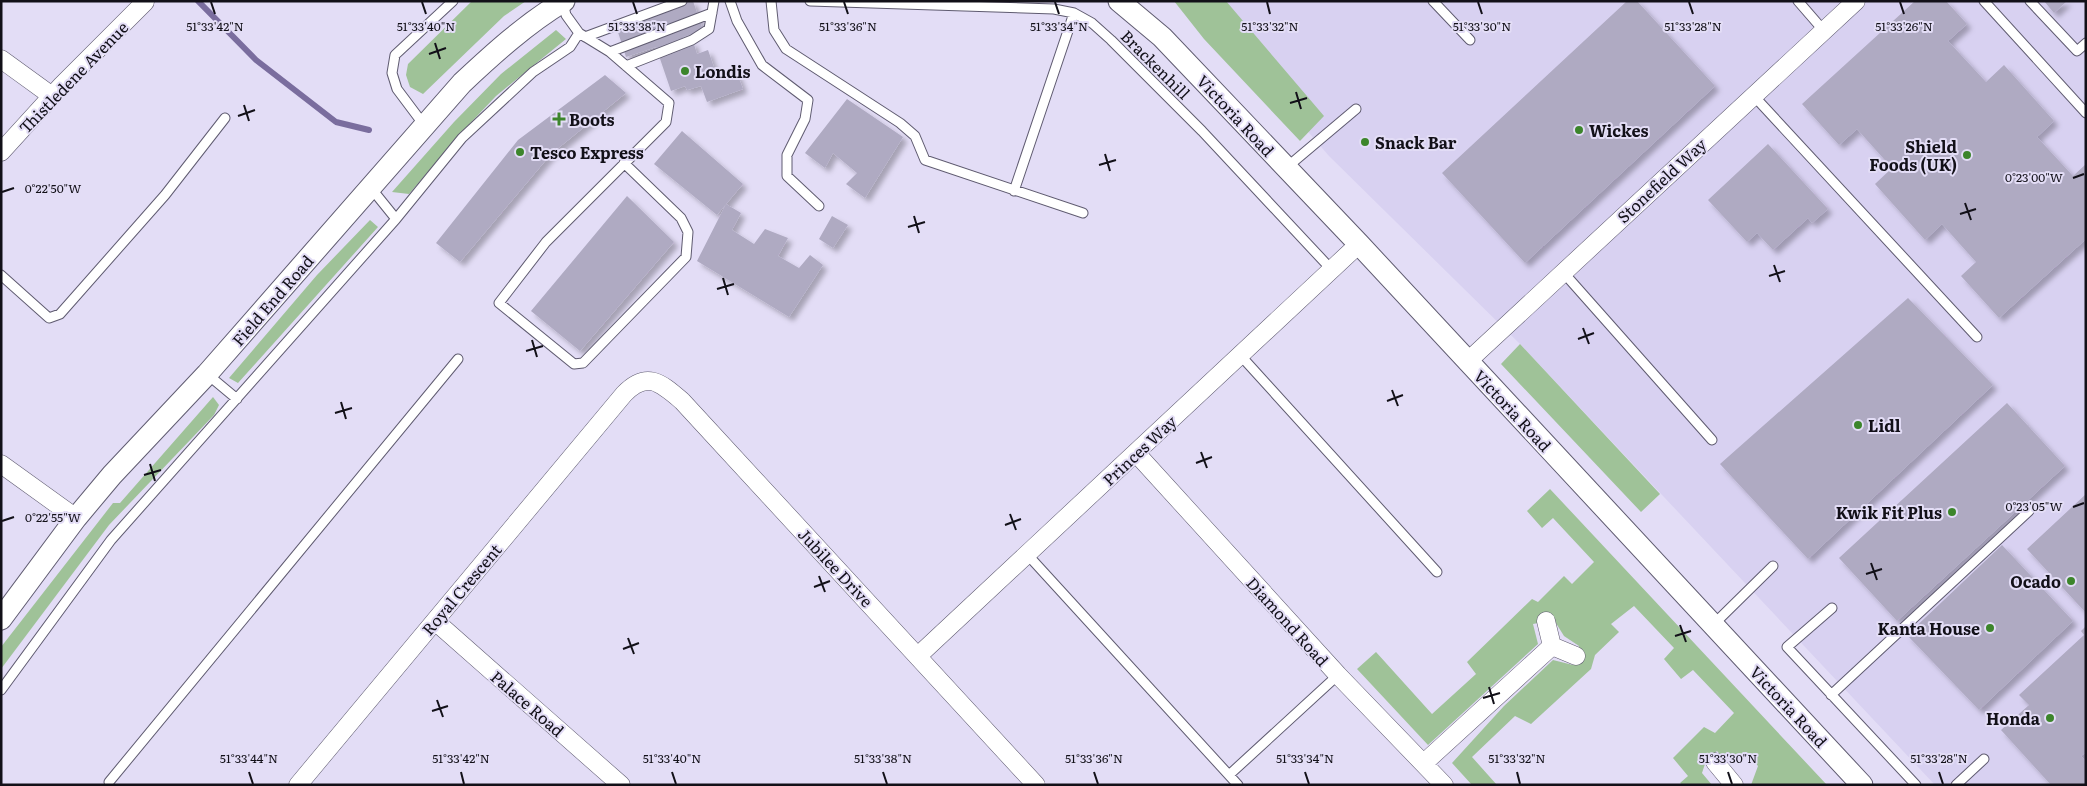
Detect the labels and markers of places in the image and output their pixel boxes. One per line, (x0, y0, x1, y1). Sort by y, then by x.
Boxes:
place label: Londis (695, 59, 751, 83)
marker: Londis (679, 65, 691, 77)
place label: Boots (569, 107, 615, 131)
marker: Boots (553, 113, 565, 125)
place label: Wickes (1589, 118, 1648, 142)
marker: Wickes (1573, 124, 1585, 136)
place label: Snack Bar (1375, 130, 1457, 154)
place label: Shield Foods (UK) (1869, 134, 1957, 176)
marker: Snack Bar (1359, 136, 1371, 148)
place label: Tesco Express (530, 140, 644, 164)
marker: Tesco Express (514, 146, 526, 158)
marker: Shield Foods (UK) (1961, 149, 1973, 161)
place label: Lidl (1868, 413, 1901, 437)
marker: Lidl (1852, 419, 1864, 431)
place label: Kwik Fit Plus (1836, 500, 1942, 524)
marker: Kwik Fit Plus (1946, 506, 1958, 518)
place label: Ocado (2010, 569, 2061, 593)
marker: Ocado (2065, 575, 2077, 587)
place label: Kanta House (1877, 616, 1980, 640)
marker: Kanta House (1984, 622, 1996, 634)
place label: Honda (1986, 706, 2041, 730)
marker: Honda (2044, 712, 2056, 724)

